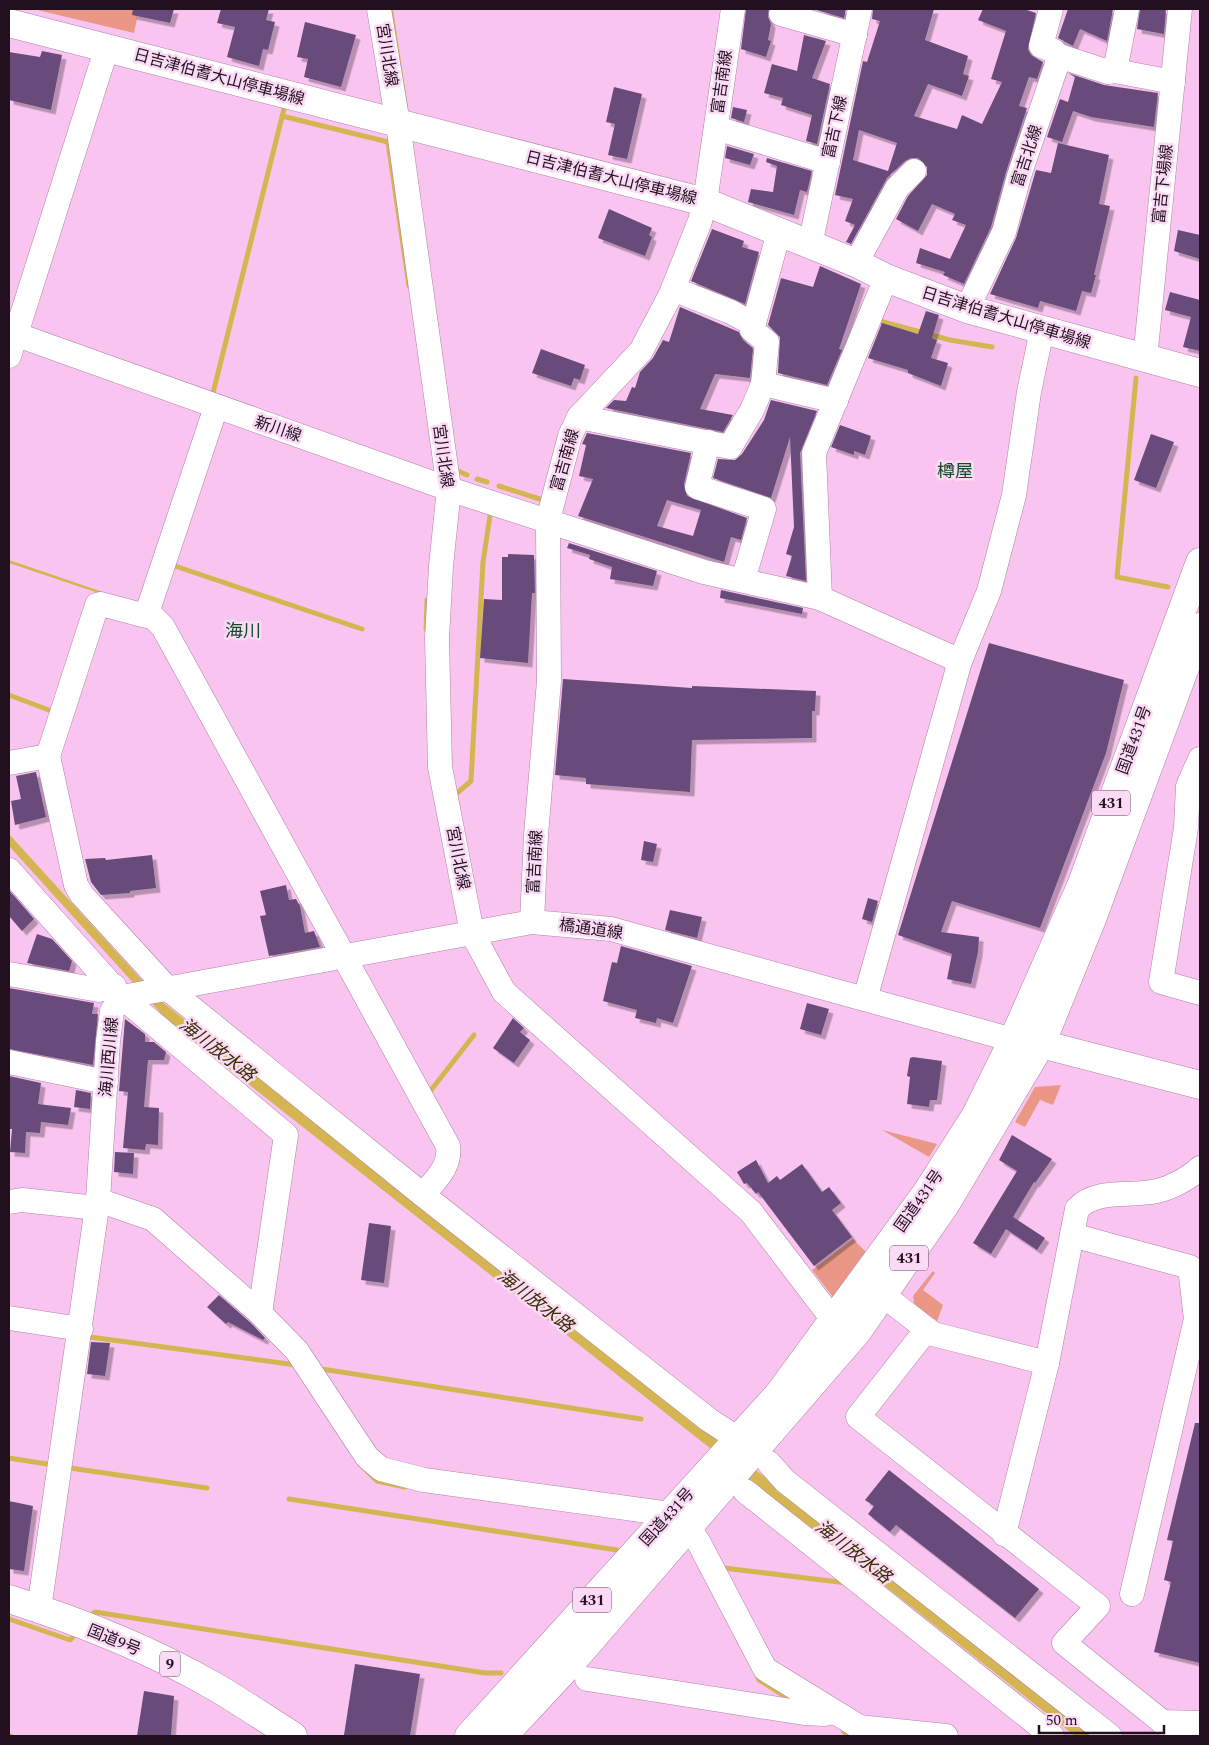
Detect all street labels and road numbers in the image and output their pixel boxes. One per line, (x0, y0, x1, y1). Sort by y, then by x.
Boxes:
street label: 宮川北線 (370, 22, 404, 88)
street label: 日吉津伯耆大山停車場線 (131, 43, 307, 111)
street label: 富吉南線 (706, 49, 738, 115)
street label: 富吉下線 (817, 93, 853, 161)
street label: 富吉北線 (1006, 122, 1048, 190)
street label: 富吉下場線 (1147, 143, 1179, 225)
street label: 日吉津伯耆大山停車場線 (523, 145, 699, 211)
street label: 日吉津伯耆大山停車場線 (918, 281, 1094, 355)
street label: 新川線 (251, 410, 305, 448)
street label: 宮川北線 (427, 423, 459, 489)
street label: 富吉南線 (545, 426, 585, 494)
street label: 国道431号 (1110, 702, 1158, 778)
road number: 431 (1092, 790, 1130, 816)
street label: 宮川北線 (440, 824, 476, 892)
street label: 富吉南線 (521, 829, 549, 895)
street label: 橋通道線 (558, 913, 624, 945)
street label: 海川西川線 (94, 1016, 124, 1098)
street label: 国道431号 (889, 1165, 949, 1237)
road number: 431 (890, 1246, 928, 1270)
street label: 国道431号 (634, 1482, 700, 1552)
road number: 431 (573, 1588, 611, 1612)
street label: 国道9号 (84, 1618, 144, 1662)
road number: 9 (160, 1652, 180, 1676)

